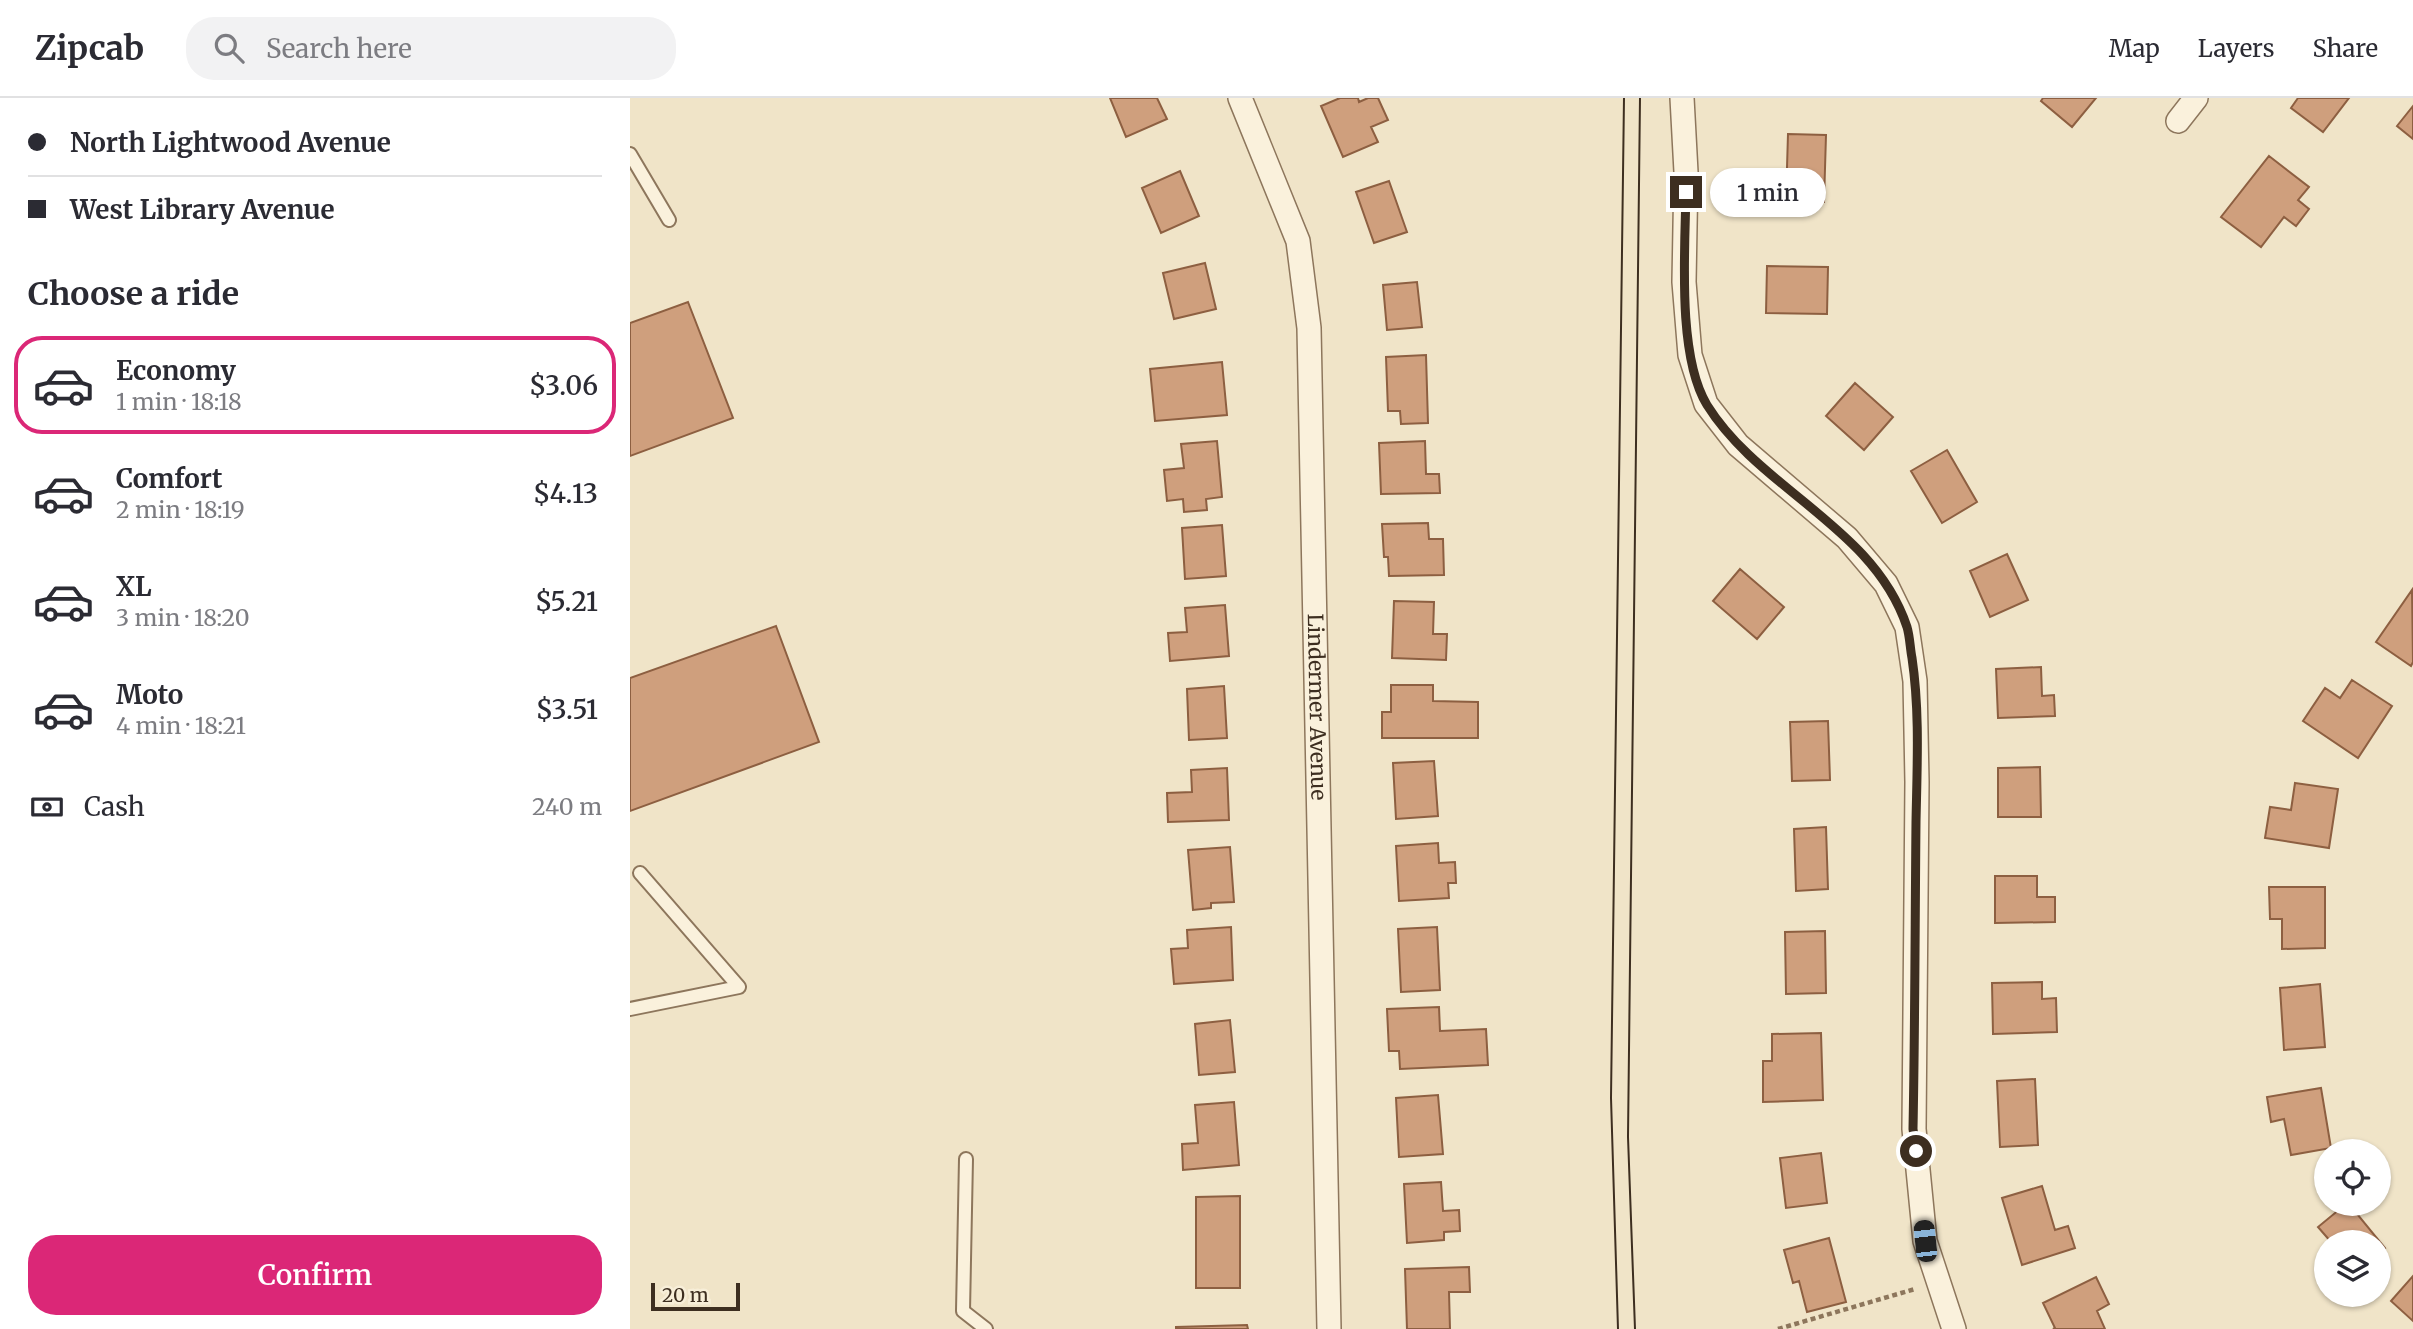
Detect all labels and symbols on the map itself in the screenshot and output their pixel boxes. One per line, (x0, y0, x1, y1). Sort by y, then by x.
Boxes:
callout: 1 min (1710, 168, 1826, 217)
route end (1670, 176, 1702, 208)
street label: Lindermer Avenue (1302, 613, 1332, 801)
route start (1900, 1135, 1932, 1167)
car (1913, 1219, 1938, 1263)
scale bar (651, 1280, 740, 1312)

